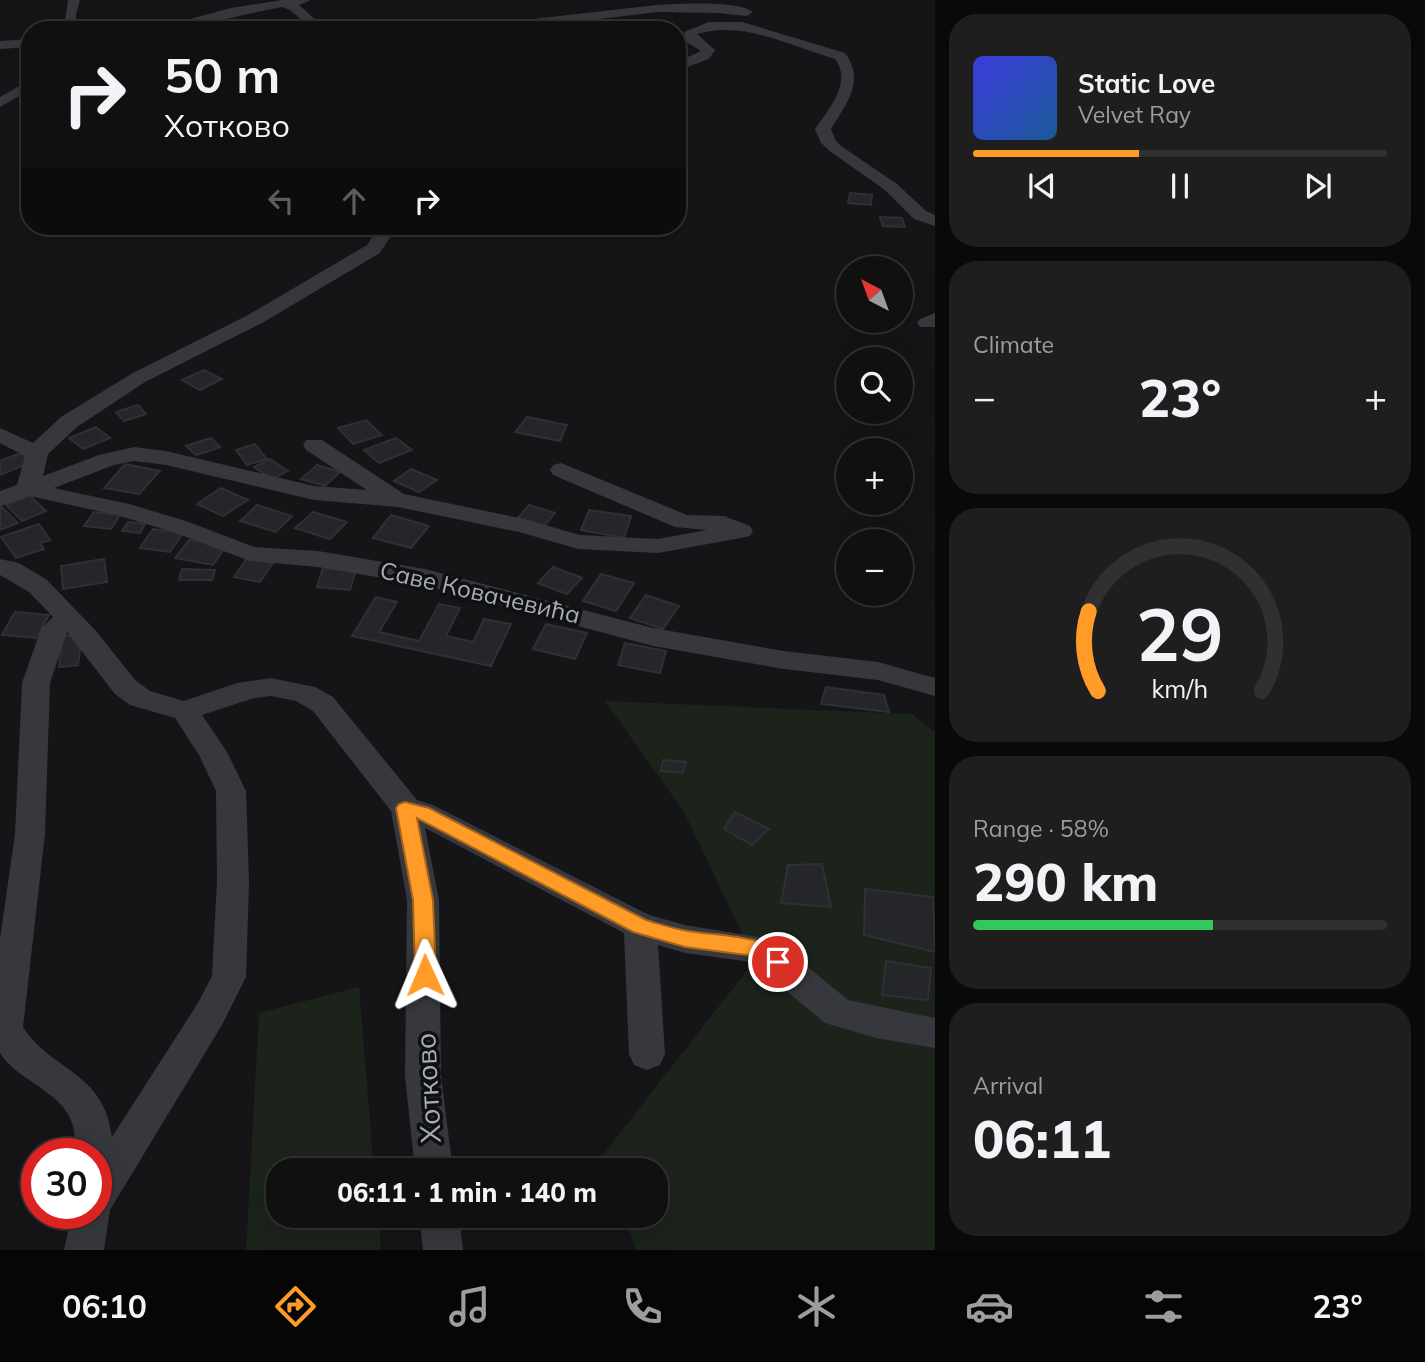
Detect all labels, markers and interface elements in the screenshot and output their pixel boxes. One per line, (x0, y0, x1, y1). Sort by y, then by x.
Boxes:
text: 50 m (164, 44, 280, 105)
icon: right (49, 49, 140, 140)
text: Static Love (1078, 67, 1215, 100)
text: Velvet Ray (1078, 100, 1191, 129)
text: Хотково (164, 105, 290, 145)
icon: previous (1023, 167, 1061, 205)
icon: pause (1161, 167, 1199, 205)
icon: next (1299, 167, 1337, 205)
icon: left (262, 182, 300, 220)
icon: ahead (335, 182, 373, 220)
icon: right (408, 182, 446, 220)
north arrow (836, 256, 914, 332)
map controls (836, 256, 913, 606)
text: Climate (973, 330, 1054, 359)
button: search (836, 347, 913, 424)
text: 23° (1139, 365, 1221, 430)
text: − (973, 373, 996, 421)
text: + (1364, 373, 1387, 421)
button: + (836, 438, 913, 515)
button: − (836, 529, 913, 606)
street label: Саве Ковачевића (377, 554, 583, 630)
text: 29 (1136, 588, 1224, 679)
text: km/h (1152, 673, 1208, 704)
text: Range · 58% (973, 814, 1109, 843)
text: 290 km (973, 849, 1158, 914)
pin (748, 932, 808, 992)
position arrow (388, 938, 462, 1012)
icon: arrive (759, 943, 797, 981)
street label: Хотково (407, 1032, 448, 1144)
text: Arrival (973, 1071, 1043, 1100)
text: 06:11 (973, 1106, 1111, 1171)
speed limit sign: 30 (21, 1138, 112, 1229)
text: 06:11 · 1 min · 140 m (337, 1176, 597, 1209)
icon: directions (271, 1282, 320, 1331)
icon: music (445, 1282, 494, 1331)
icon: phone (618, 1282, 667, 1331)
icon: climate (792, 1282, 841, 1331)
icon: car (965, 1282, 1014, 1331)
icon: filters (1139, 1282, 1188, 1331)
text: 06:10 (62, 1286, 147, 1326)
text: 23° (1312, 1286, 1363, 1326)

